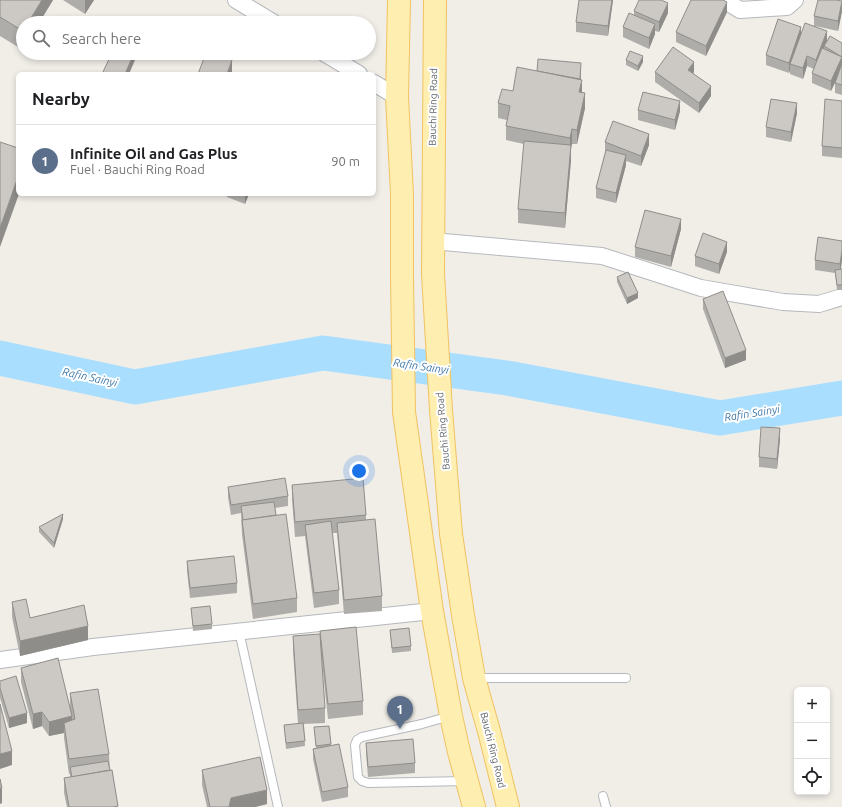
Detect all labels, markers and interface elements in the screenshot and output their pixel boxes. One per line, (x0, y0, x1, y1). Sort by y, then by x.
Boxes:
search box (16, 16, 376, 60)
icon: search (30, 27, 52, 49)
text: Search here (62, 30, 141, 47)
street label: Bauchi Ring Road (427, 68, 439, 146)
text: Nearby (32, 89, 90, 108)
text: Infinite Oil and Gas Plus (70, 145, 238, 162)
text: 1 (41, 154, 49, 168)
text: 90 m (331, 154, 360, 168)
text: Fuel · Bauchi Ring Road (70, 162, 205, 176)
water label: Rafin Sainyi (392, 356, 451, 377)
water label: Rafin Sainyi (61, 365, 120, 390)
street label: Bauchi Ring Road (434, 392, 452, 470)
water label: Rafin Sainyi (723, 403, 782, 424)
your location (349, 461, 369, 481)
map controls (794, 687, 830, 795)
button: + (794, 687, 830, 723)
pin: 1 (387, 696, 413, 729)
street label: Bauchi Ring Road (478, 711, 508, 789)
button: − (794, 723, 830, 759)
button: locate (794, 759, 830, 795)

